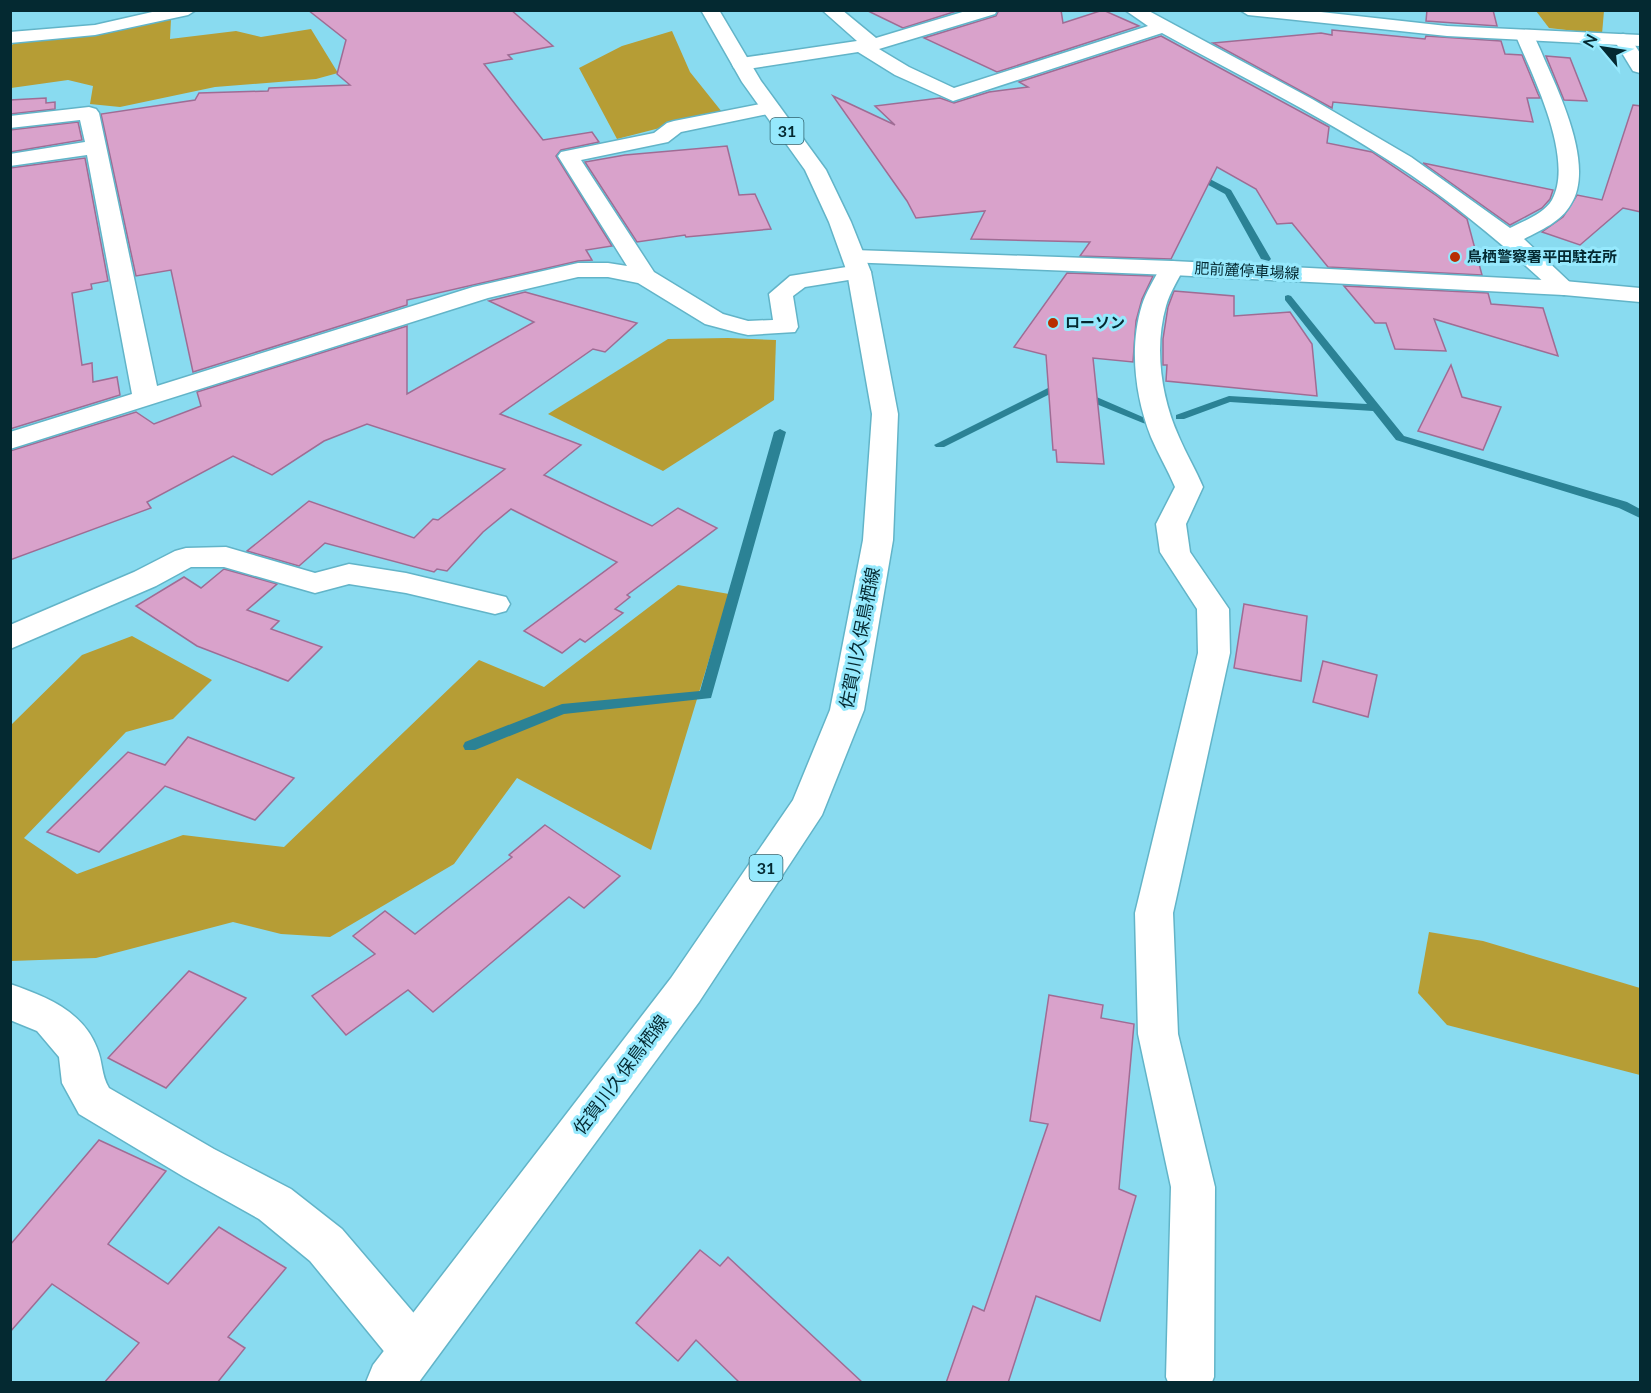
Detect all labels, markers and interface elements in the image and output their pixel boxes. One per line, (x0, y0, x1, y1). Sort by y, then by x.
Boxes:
north arrow (1573, 18, 1633, 78)
text: N (1578, 30, 1601, 50)
road number: 31 (770, 118, 804, 144)
place label: 鳥栖警察署平田駐在所 (1467, 247, 1617, 265)
marker: 鳥栖警察署平田駐在所 (1448, 250, 1462, 264)
street label: 肥前麓停車場線 (1194, 258, 1300, 282)
place label: ローソン (1065, 313, 1125, 331)
marker: ローソン (1046, 316, 1060, 330)
street label: 佐賀川久保鳥栖線 (834, 565, 884, 711)
road number: 31 (750, 855, 783, 881)
street label: 佐賀川久保鳥栖線 (568, 1010, 672, 1139)

